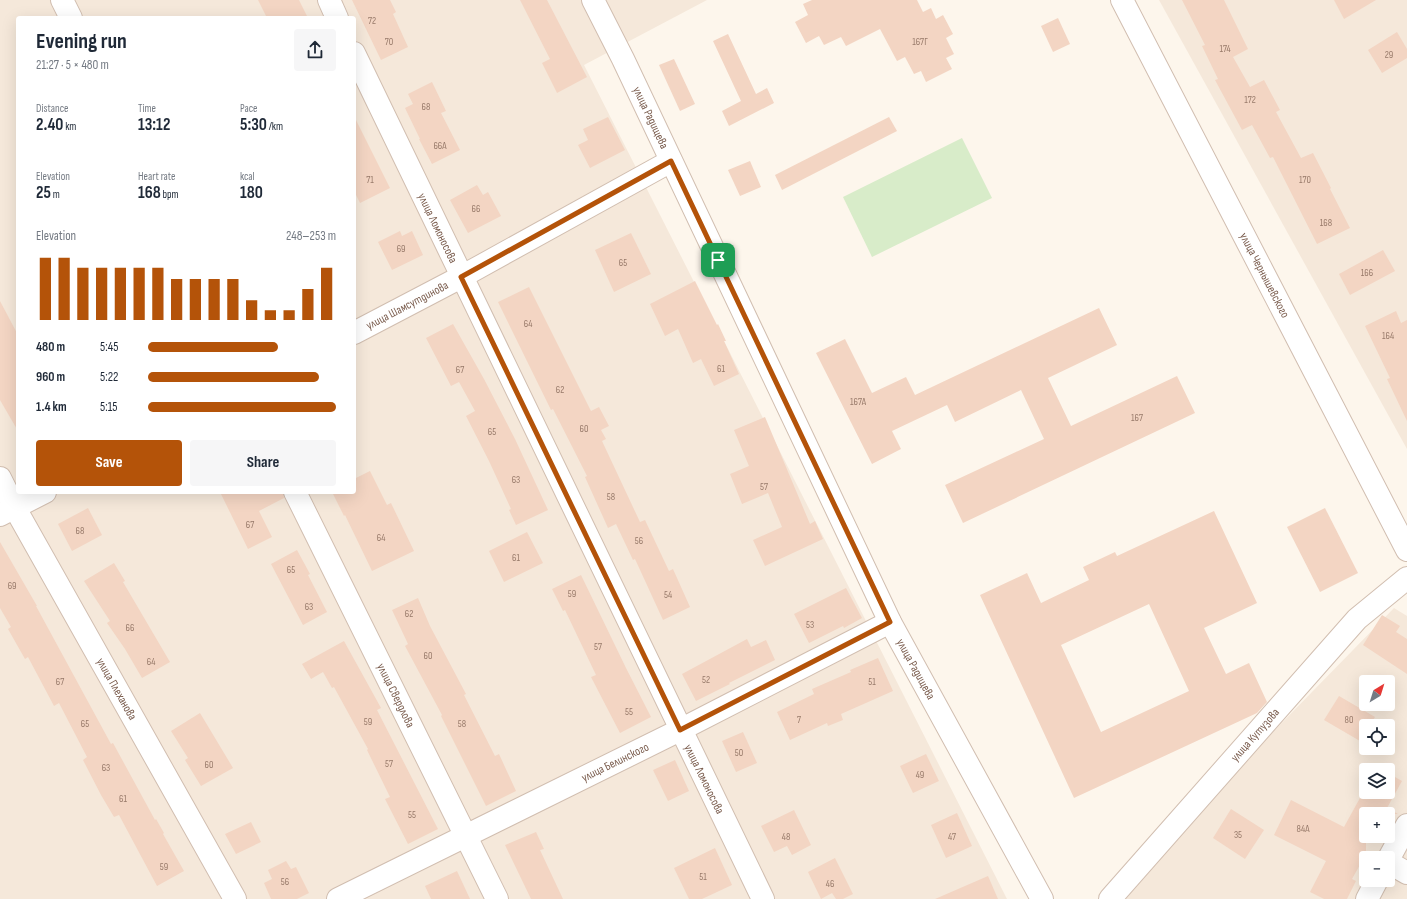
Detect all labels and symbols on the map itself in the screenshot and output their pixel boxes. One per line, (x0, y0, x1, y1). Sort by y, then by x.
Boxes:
house number: 72 (368, 15, 376, 27)
house number: 70 (385, 36, 393, 48)
house number: 167Г (912, 36, 928, 48)
house number: 174 (1219, 43, 1231, 55)
house number: 29 (1385, 49, 1393, 61)
street label: улица Радищева (629, 84, 672, 152)
house number: 172 (1244, 94, 1256, 106)
house number: 68 (422, 101, 430, 113)
house number: 66А (433, 140, 447, 152)
house number: 71 (366, 174, 374, 186)
house number: 170 (1299, 174, 1311, 186)
street label: улица Ломоносова (414, 191, 461, 266)
house number: 66 (472, 203, 480, 215)
house number: 168 (1320, 217, 1332, 229)
street label: улица Чернышевского (1236, 230, 1292, 321)
house number: 69 (397, 243, 405, 255)
pin (701, 243, 735, 277)
house number: 65 (619, 257, 627, 269)
house number: 166 (1361, 267, 1373, 279)
street label: улица Шамсутдинова (364, 278, 451, 333)
house number: 64 (524, 318, 532, 330)
house number: 164 (1382, 330, 1394, 342)
house number: 61 (717, 363, 725, 375)
house number: 67 (456, 364, 464, 376)
house number: 62 (556, 384, 564, 396)
house number: 167А (850, 396, 867, 408)
house number: 167 (1131, 412, 1143, 424)
house number: 60 (580, 423, 588, 435)
house number: 65 (488, 426, 496, 438)
house number: 63 (512, 474, 520, 486)
house number: 57 (760, 481, 768, 493)
house number: 58 (607, 491, 615, 503)
house number: 67 (246, 519, 254, 531)
house number: 68 (76, 525, 84, 537)
house number: 64 (377, 532, 385, 544)
house number: 56 (635, 535, 643, 547)
house number: 61 (512, 552, 520, 564)
house number: 65 (287, 564, 295, 576)
house number: 69 (8, 580, 16, 592)
house number: 59 (568, 588, 576, 600)
house number: 54 (664, 589, 672, 601)
house number: 63 (305, 601, 313, 613)
house number: 62 (405, 608, 413, 620)
house number: 53 (806, 619, 814, 631)
house number: 66 (126, 622, 134, 634)
street label: улица Радищева (893, 636, 938, 703)
house number: 57 (594, 641, 602, 653)
house number: 60 (424, 650, 432, 662)
street label: улица Плеханова (93, 655, 140, 723)
house number: 64 (147, 656, 155, 668)
street label: улица Свердлова (373, 661, 418, 731)
house number: 52 (702, 674, 710, 686)
north arrow (1359, 675, 1395, 711)
house number: 67 (56, 676, 64, 688)
house number: 51 (868, 676, 876, 688)
street label: улица Кутузова (1228, 705, 1283, 765)
house number: 55 (625, 706, 633, 718)
house number: 7 (797, 714, 801, 726)
house number: 80 (1345, 714, 1353, 726)
house number: 59 (364, 716, 372, 728)
house number: 65 (81, 718, 89, 730)
house number: 58 (458, 718, 466, 730)
street label: улица Белинского (579, 740, 651, 786)
street label: улица Ломоносова (680, 742, 727, 817)
house number: 50 (735, 747, 743, 759)
house number: 57 (385, 758, 393, 770)
house number: 60 (205, 759, 213, 771)
house number: 63 (102, 762, 110, 774)
house number: 49 (916, 769, 924, 781)
house number: 61 (119, 793, 127, 805)
house number: 55 (408, 809, 416, 821)
house number: 84А (1296, 823, 1310, 835)
house number: 35 (1234, 829, 1242, 841)
house number: 48 (782, 831, 790, 843)
house number: 47 (948, 831, 956, 843)
house number: 59 (160, 861, 168, 873)
house number: 51 (699, 871, 707, 883)
house number: 56 (281, 876, 289, 888)
house number: 46 (826, 878, 834, 890)

